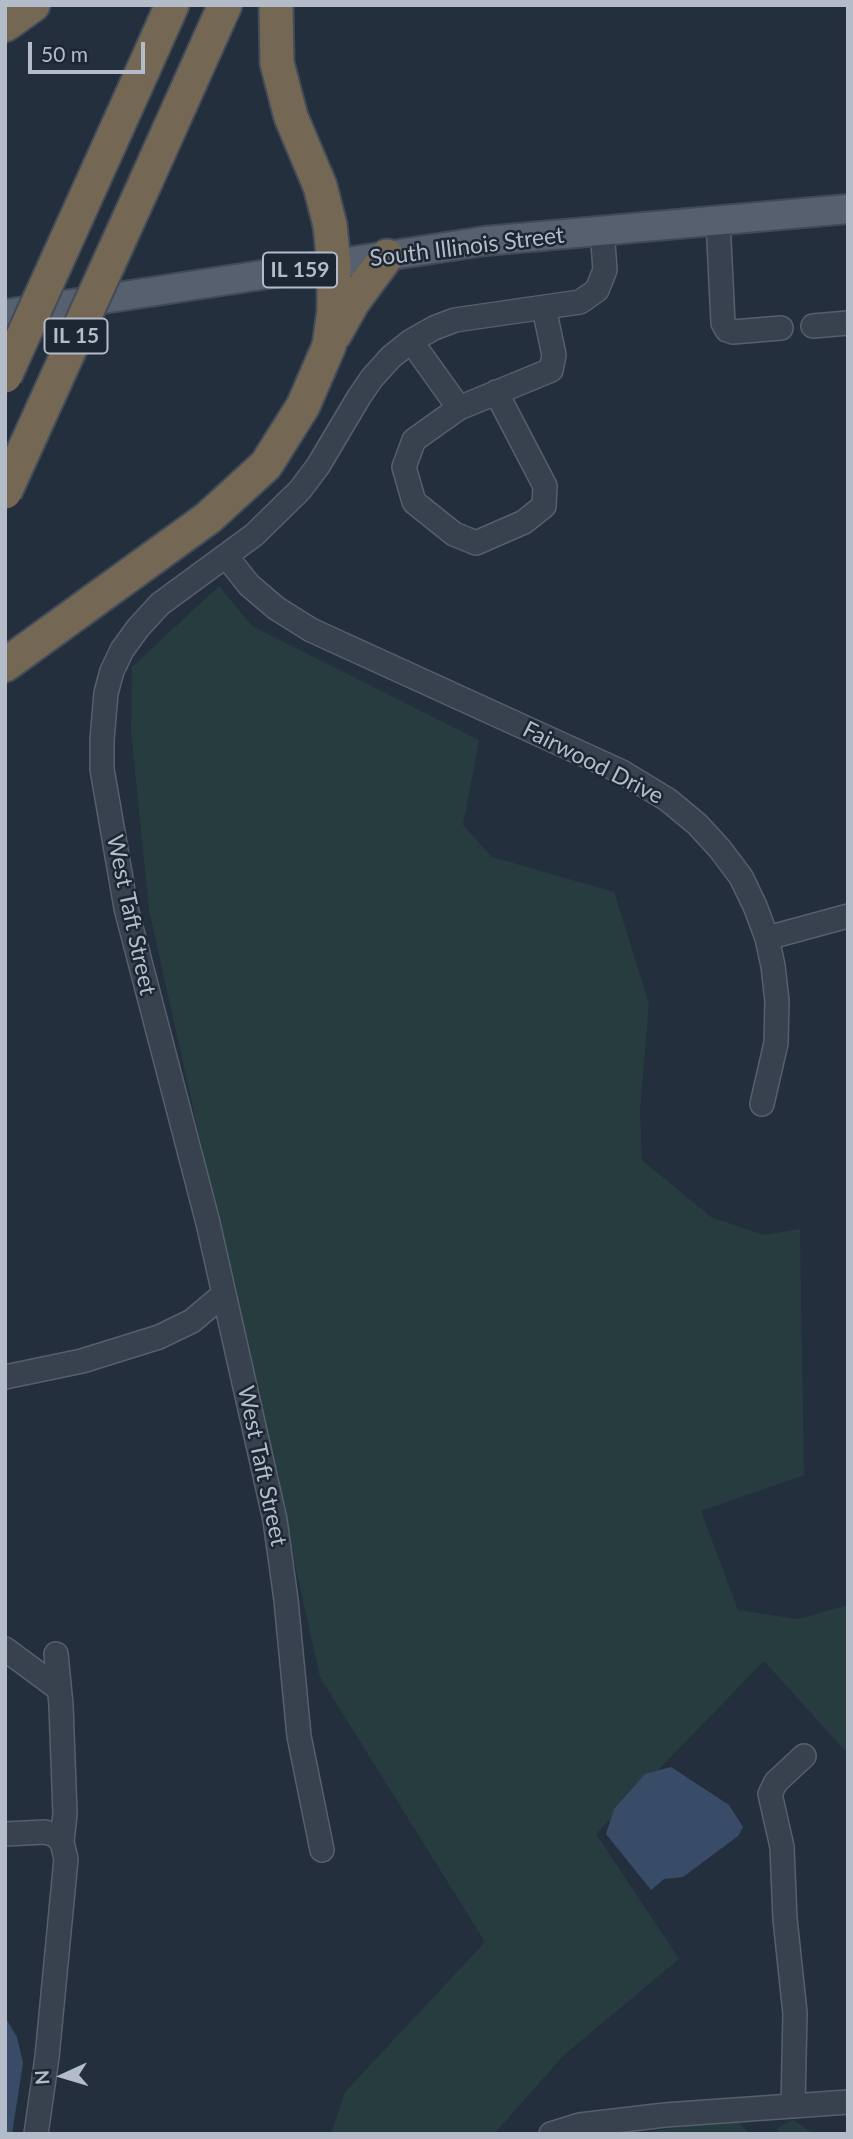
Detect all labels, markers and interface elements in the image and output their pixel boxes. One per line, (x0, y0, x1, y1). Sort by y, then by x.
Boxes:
scale bar (32, 28, 149, 72)
text: 50 m (41, 41, 88, 66)
street label: South Illinois Street (368, 221, 566, 273)
road number: IL 159 (263, 252, 337, 288)
road number: IL 15 (44, 318, 108, 354)
street label: Fairwood Drive (518, 716, 668, 810)
street label: West Taft Street (101, 832, 161, 998)
street label: West Taft Street (232, 1383, 292, 1549)
north arrow (28, 2041, 98, 2111)
text: N (30, 2069, 54, 2086)

